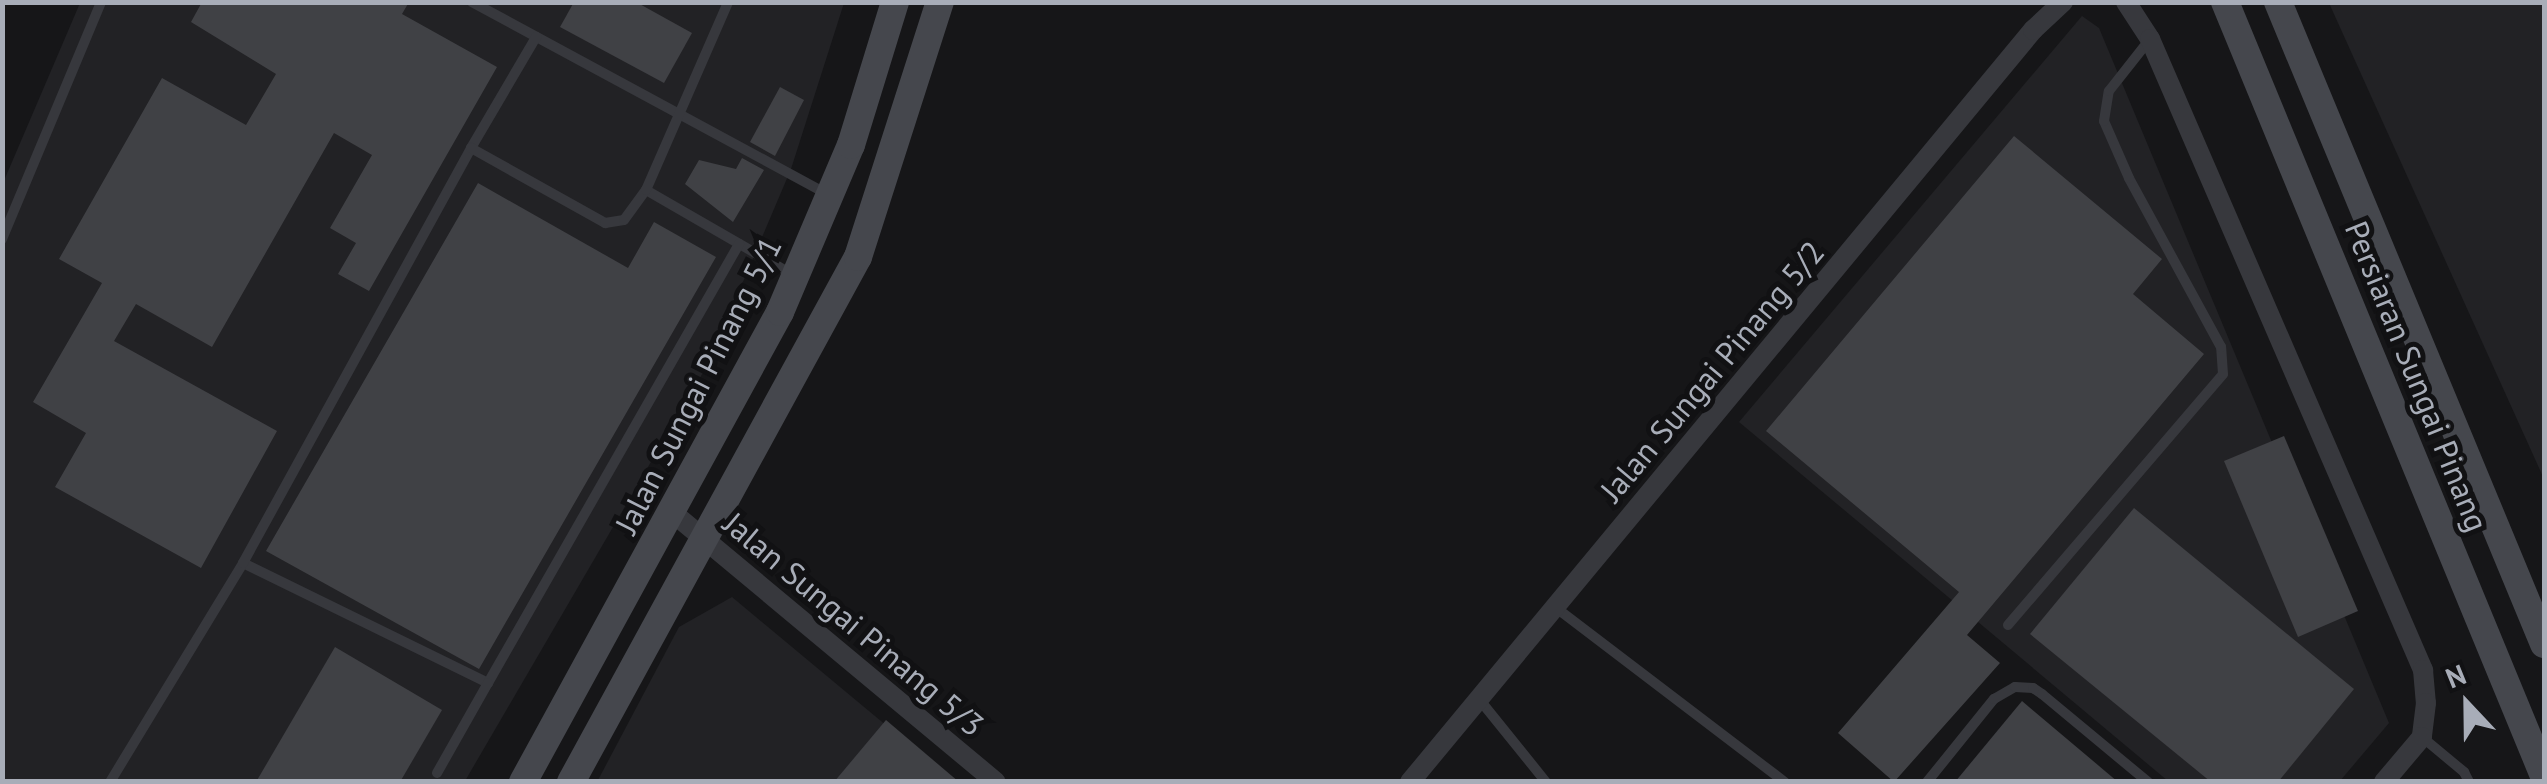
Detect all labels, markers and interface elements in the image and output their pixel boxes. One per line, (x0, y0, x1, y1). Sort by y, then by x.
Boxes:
street label: Persiaran Sungai Pinang (2337, 215, 2497, 537)
street label: Jalan Sungai Pinang 5/1 (607, 230, 789, 540)
street label: Jalan Sungai Pinang 5/2 (1592, 233, 1832, 509)
street label: Jalan Sungai Pinang 5/3 (716, 504, 992, 744)
north arrow (2417, 654, 2517, 754)
text: N (2440, 655, 2471, 696)

